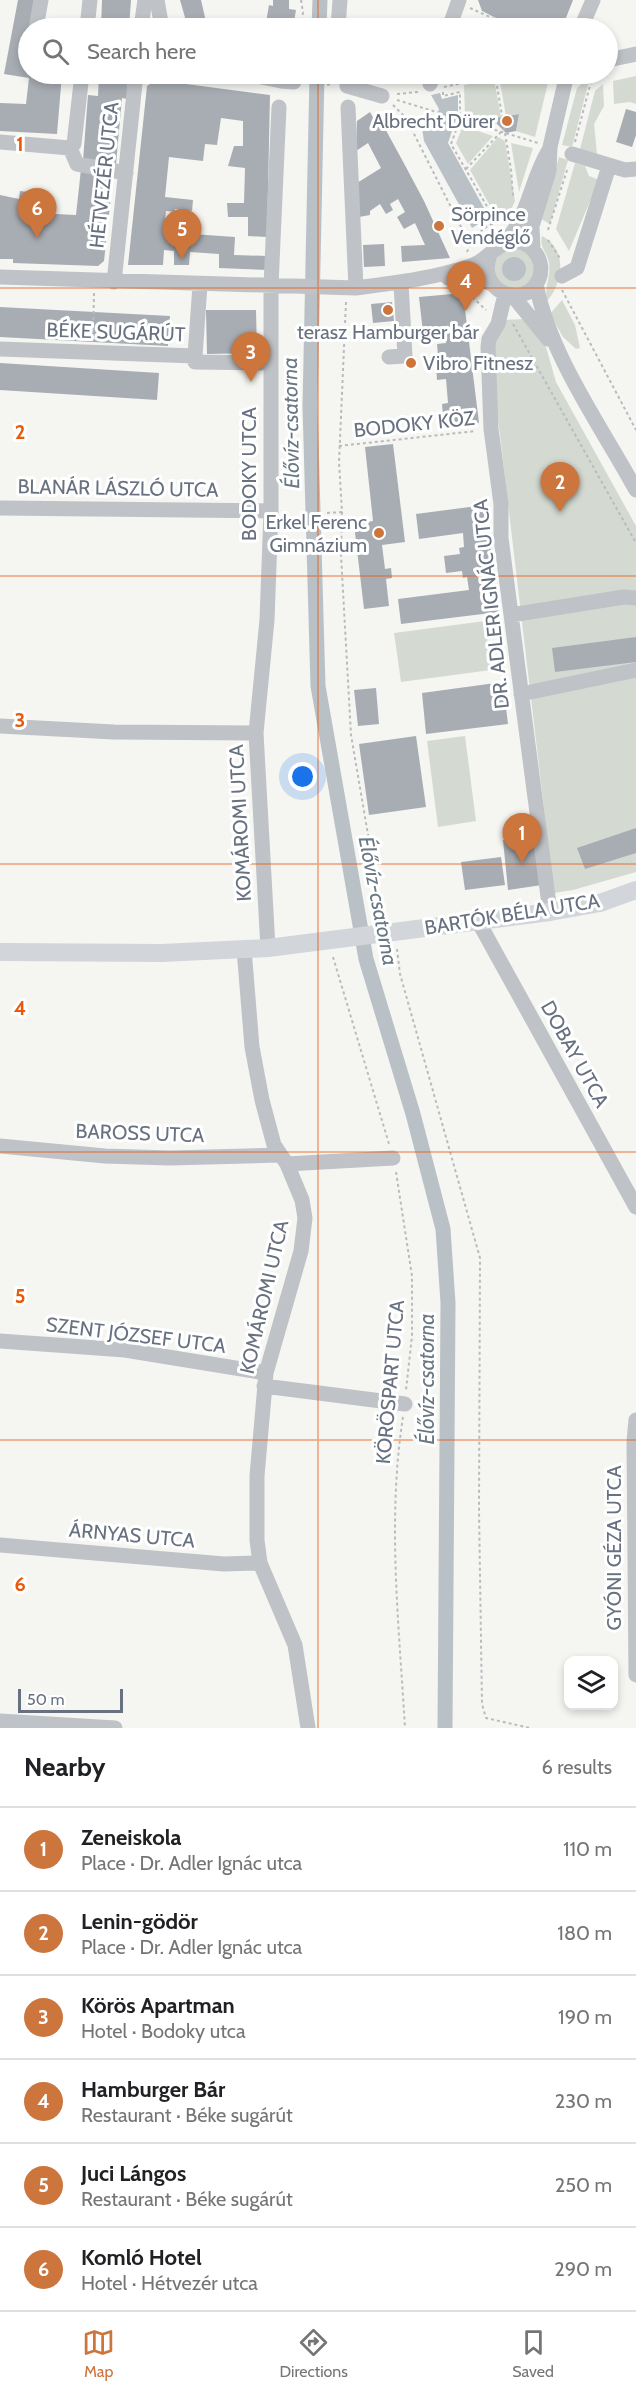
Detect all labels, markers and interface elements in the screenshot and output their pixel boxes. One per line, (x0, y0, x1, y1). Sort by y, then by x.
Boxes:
search box (18, 18, 618, 84)
icon: search (39, 35, 72, 68)
text: Search here (87, 38, 196, 65)
street label: HÉTVEZÉR UTCA (84, 100, 124, 249)
place label: Albrecht Dürer (372, 109, 496, 133)
marker: Albrecht Dürer (500, 114, 514, 128)
text: 1 (16, 132, 24, 156)
pin: 6 (18, 188, 57, 238)
place label: Sörpince Vendéglő (451, 202, 530, 249)
pin: 5 (162, 210, 201, 259)
marker: Sörpince Vendéglő (432, 219, 446, 233)
pin: 4 (446, 262, 486, 311)
marker: terasz Hamburger bár (381, 303, 395, 317)
street label: BÉKE SUGÁRÚT (46, 318, 186, 346)
place label: terasz Hamburger bár (297, 320, 480, 344)
pin: 3 (232, 332, 270, 382)
place label: Vibro Fitnesz (423, 351, 533, 375)
marker: Vibro Fitnesz (404, 356, 418, 370)
water label: Élővíz-csatorna (276, 357, 304, 489)
street label: BODOKY UTCA (237, 406, 261, 541)
street label: BODOKY KÖZ (352, 406, 476, 442)
text: 2 (15, 420, 25, 444)
pin: 2 (540, 462, 580, 512)
street label: BLANÁR LÁSZLÓ UTCA (17, 474, 219, 502)
street label: DR. ADLER IGNÁC UTCA (468, 497, 514, 710)
place label: Erkel Ferenc Gimnázium (265, 510, 367, 557)
marker: Erkel Ferenc Gimnázium (372, 526, 386, 540)
text: 3 (15, 708, 25, 732)
street label: KOMÁROMI UTCA (224, 743, 256, 902)
your location (288, 762, 317, 791)
pin: 1 (502, 814, 542, 863)
water label: Élővíz-csatorna (354, 834, 404, 968)
street label: BARTÓK BÉLA UTCA (423, 888, 602, 940)
text: 4 (14, 996, 26, 1020)
street label: DOBAY UTCA (536, 997, 614, 1112)
street label: BAROSS UTCA (75, 1119, 205, 1147)
street label: KOMÁROMI UTCA (235, 1217, 294, 1376)
text: 5 (15, 1284, 25, 1308)
street label: KÖRÖSPART UTCA (371, 1298, 409, 1465)
street label: SZENT JÓZSEF UTCA (45, 1312, 228, 1358)
water label: Élővíz-csatorna (413, 1313, 439, 1445)
street label: GYÓNI GÉZA UTCA (602, 1465, 626, 1630)
street label: ÁRNYAS UTCA (68, 1518, 197, 1553)
text: 6 (14, 1572, 26, 1596)
map controls (564, 1656, 618, 1710)
button: layers (564, 1656, 618, 1710)
scale bar (18, 1686, 123, 1714)
text: 50 m (27, 1690, 64, 1709)
text: Nearby (24, 1751, 105, 1783)
text: 6 results (541, 1755, 612, 1779)
text: Zeneiskola (81, 1824, 181, 1851)
text: 1 (40, 1837, 47, 1861)
text: 110 m (563, 1837, 612, 1861)
text: Place · Dr. Adler Ignác utca (81, 1851, 302, 1875)
text: Lenin-gödör (81, 1908, 198, 1935)
text: 2 (38, 1921, 49, 1945)
text: 180 m (557, 1921, 612, 1945)
text: Place · Dr. Adler Ignác utca (81, 1935, 302, 1959)
text: Körös Apartman (81, 1992, 235, 2019)
text: 3 (38, 2005, 49, 2029)
text: 190 m (558, 2005, 612, 2029)
text: Hotel · Bodoky utca (81, 2019, 246, 2043)
text: Hamburger Bár (81, 2076, 225, 2103)
text: 4 (37, 2089, 50, 2113)
text: 230 m (555, 2089, 612, 2113)
text: Restaurant · Béke sugárút (81, 2103, 293, 2127)
text: Juci Lángos (81, 2160, 186, 2187)
text: 5 (38, 2173, 49, 2197)
text: 250 m (555, 2173, 612, 2197)
text: Restaurant · Béke sugárút (81, 2187, 293, 2211)
text: Komló Hotel (81, 2244, 202, 2271)
text: 6 (38, 2257, 49, 2281)
text: 290 m (554, 2257, 612, 2281)
text: Hotel · Hétvezér utca (81, 2271, 258, 2295)
tab: Map (82, 2326, 115, 2381)
tab: Directions (280, 2326, 348, 2381)
tab: Saved (512, 2326, 554, 2381)

